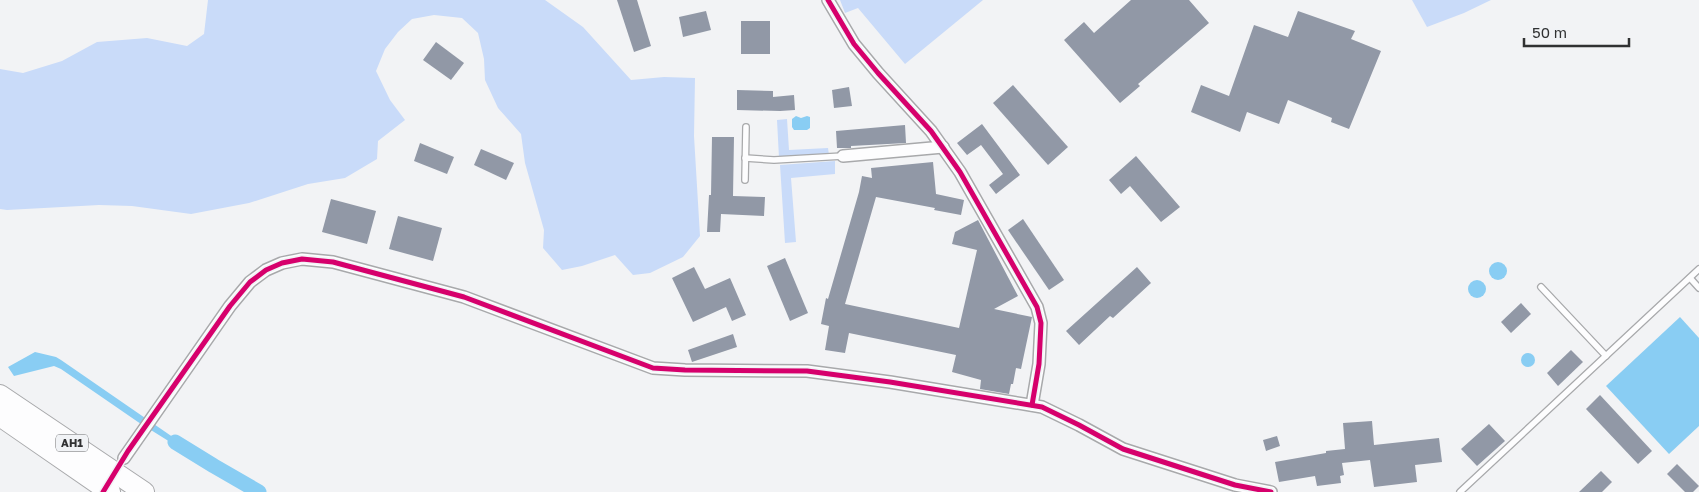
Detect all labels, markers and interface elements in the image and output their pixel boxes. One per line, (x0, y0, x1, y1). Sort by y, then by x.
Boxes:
scale bar (1524, 15, 1629, 47)
text: 50 m (1532, 23, 1567, 41)
road number: AH1 (56, 434, 88, 452)

